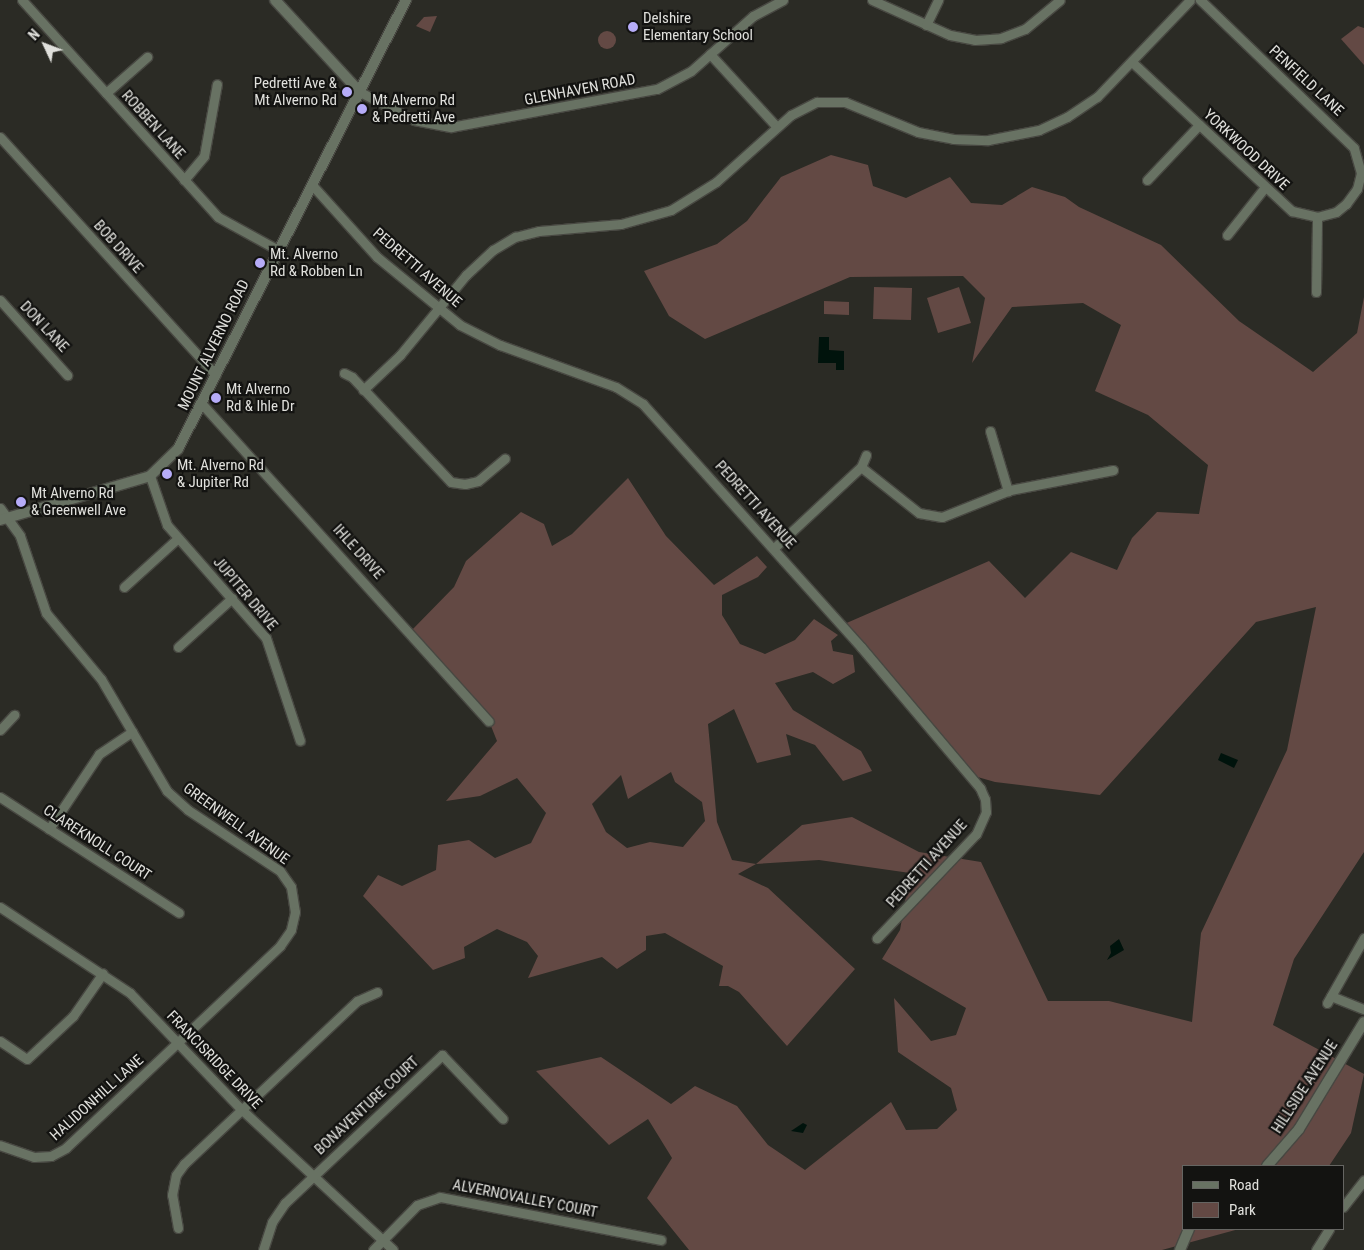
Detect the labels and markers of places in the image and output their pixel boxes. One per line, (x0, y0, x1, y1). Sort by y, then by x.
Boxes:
place label: Delshire Elementary School (643, 9, 753, 44)
marker: Delshire Elementary School (627, 21, 639, 33)
place label: Pedretti Ave & Mt Alverno Rd (254, 74, 337, 109)
marker: Pedretti Ave & Mt Alverno Rd (341, 86, 353, 98)
place label: Mt Alverno Rd & Pedretti Ave (372, 91, 455, 126)
marker: Mt Alverno Rd & Pedretti Ave (356, 103, 368, 115)
place label: Mt. Alverno Rd & Robben Ln (270, 245, 363, 280)
marker: Mt. Alverno Rd & Robben Ln (254, 257, 266, 269)
place label: Mt Alverno Rd & Ihle Dr (226, 380, 294, 415)
marker: Mt Alverno Rd & Ihle Dr (210, 392, 222, 404)
place label: Mt. Alverno Rd & Jupiter Rd (177, 456, 264, 491)
marker: Mt. Alverno Rd & Jupiter Rd (161, 468, 173, 480)
place label: Mt Alverno Rd & Greenwell Ave (31, 484, 126, 519)
marker: Mt Alverno Rd & Greenwell Ave (15, 496, 27, 508)

